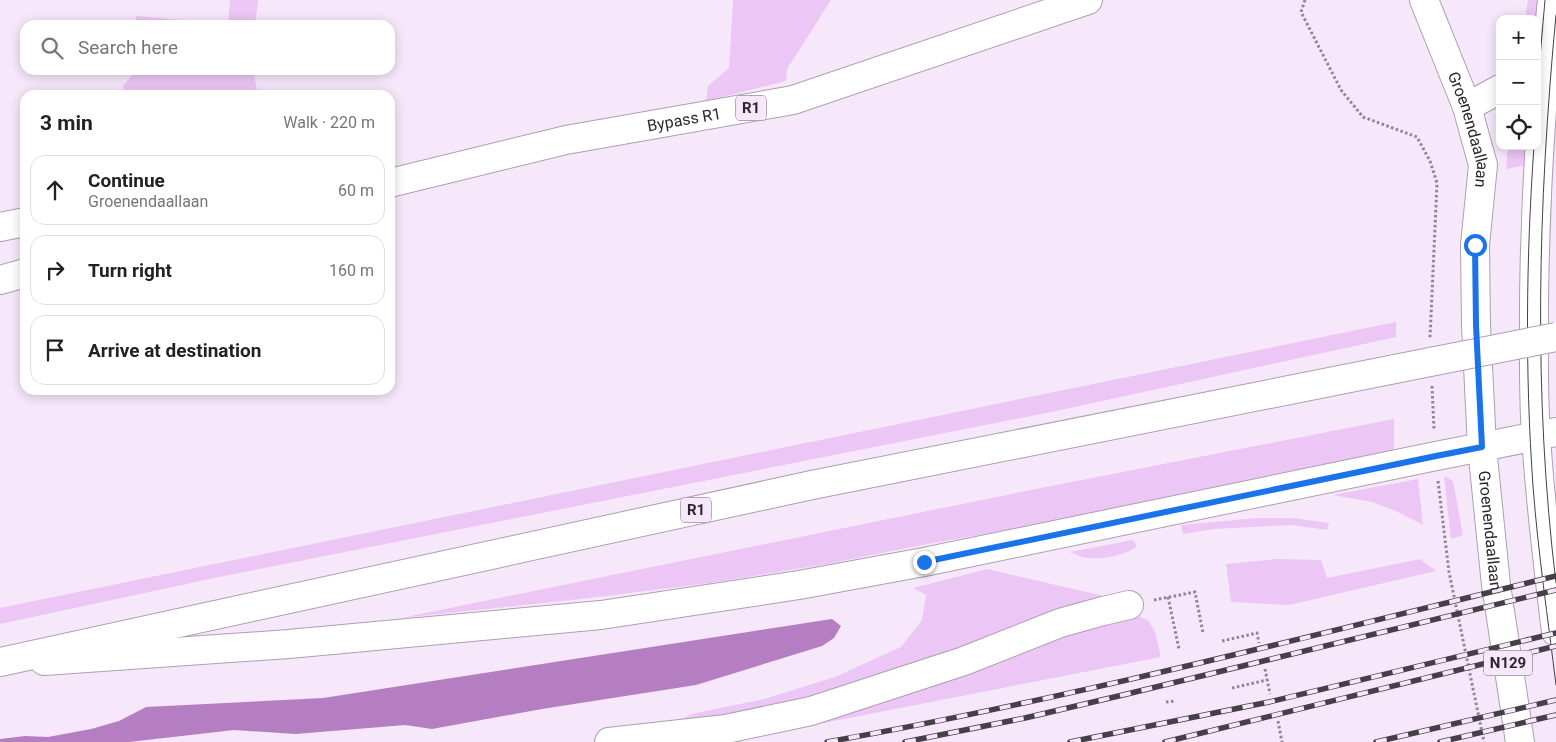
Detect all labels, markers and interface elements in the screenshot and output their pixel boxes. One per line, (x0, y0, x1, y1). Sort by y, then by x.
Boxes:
map controls (1496, 15, 1541, 150)
button: + (1496, 15, 1541, 60)
search box (20, 20, 395, 75)
icon: search (38, 34, 66, 62)
text: Search here (78, 36, 178, 59)
button: − (1496, 60, 1541, 105)
street label: Groenendaallaan (1444, 69, 1492, 189)
road number: R1 (736, 96, 766, 120)
street label: Bypass R1 (646, 104, 722, 136)
button: locate (1496, 105, 1541, 150)
text: 3 min (40, 111, 93, 135)
text: Walk · 220 m (283, 113, 375, 132)
text: Continue (88, 169, 165, 192)
icon: ahead (41, 176, 69, 204)
text: 60 m (338, 181, 374, 200)
text: Groenendaallaan (88, 192, 208, 211)
route start (1464, 234, 1487, 257)
icon: right (41, 256, 69, 284)
text: Turn right (88, 259, 172, 282)
text: 160 m (329, 261, 374, 280)
icon: arrive (41, 336, 69, 364)
text: Arrive at destination (88, 339, 261, 362)
street label: Groenendaallaan (1474, 470, 1506, 592)
road number: R1 (681, 498, 711, 522)
route end (913, 551, 936, 574)
road number: N129 (1484, 650, 1532, 676)

